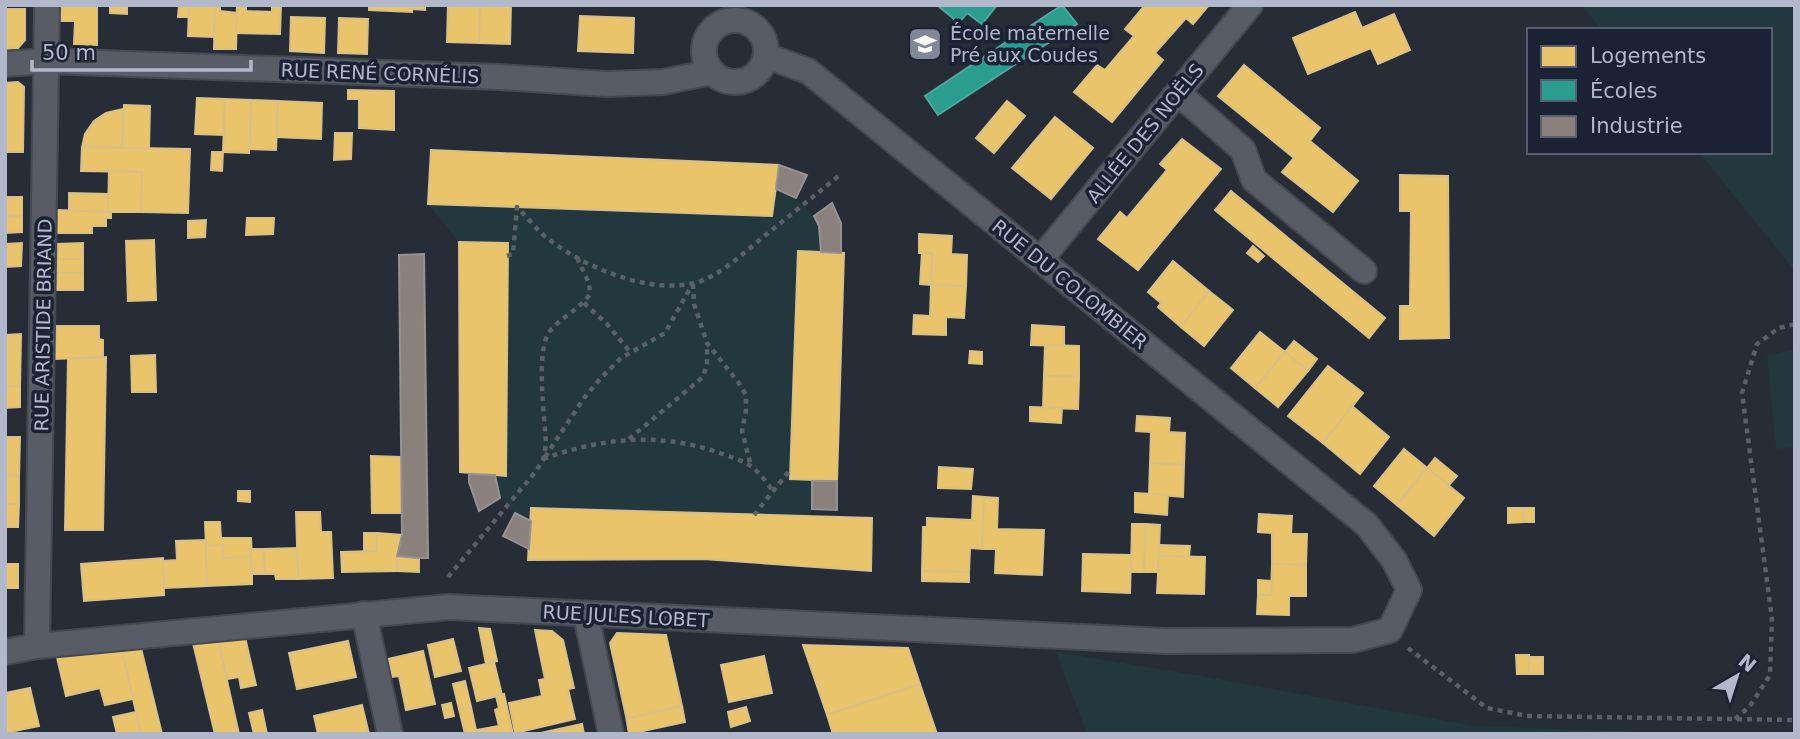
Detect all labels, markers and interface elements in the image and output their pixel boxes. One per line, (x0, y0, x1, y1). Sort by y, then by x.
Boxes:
place label: École maternelle Pré aux Coudes (950, 22, 1110, 66)
school or university icon: École maternelle Pré aux Coudes (906, 25, 944, 63)
scale bar (32, 28, 250, 72)
legend (1527, 28, 1772, 154)
text: 50 m (42, 41, 96, 65)
text: Logements (1590, 44, 1706, 68)
street label: RUE RENÉ CORNÉLIS (280, 59, 480, 87)
street label: ALLÉE DES NOËLS (1082, 59, 1208, 207)
text: Écoles (1590, 78, 1657, 103)
text: Industrie (1590, 114, 1683, 138)
street label: RUE DU COLOMBIER (988, 215, 1152, 353)
street label: RUE ARISTIDE BRIAND (30, 219, 56, 431)
street label: RUE JULES LOBET (542, 601, 710, 631)
north arrow (1702, 641, 1772, 711)
text: N (1735, 649, 1761, 676)

